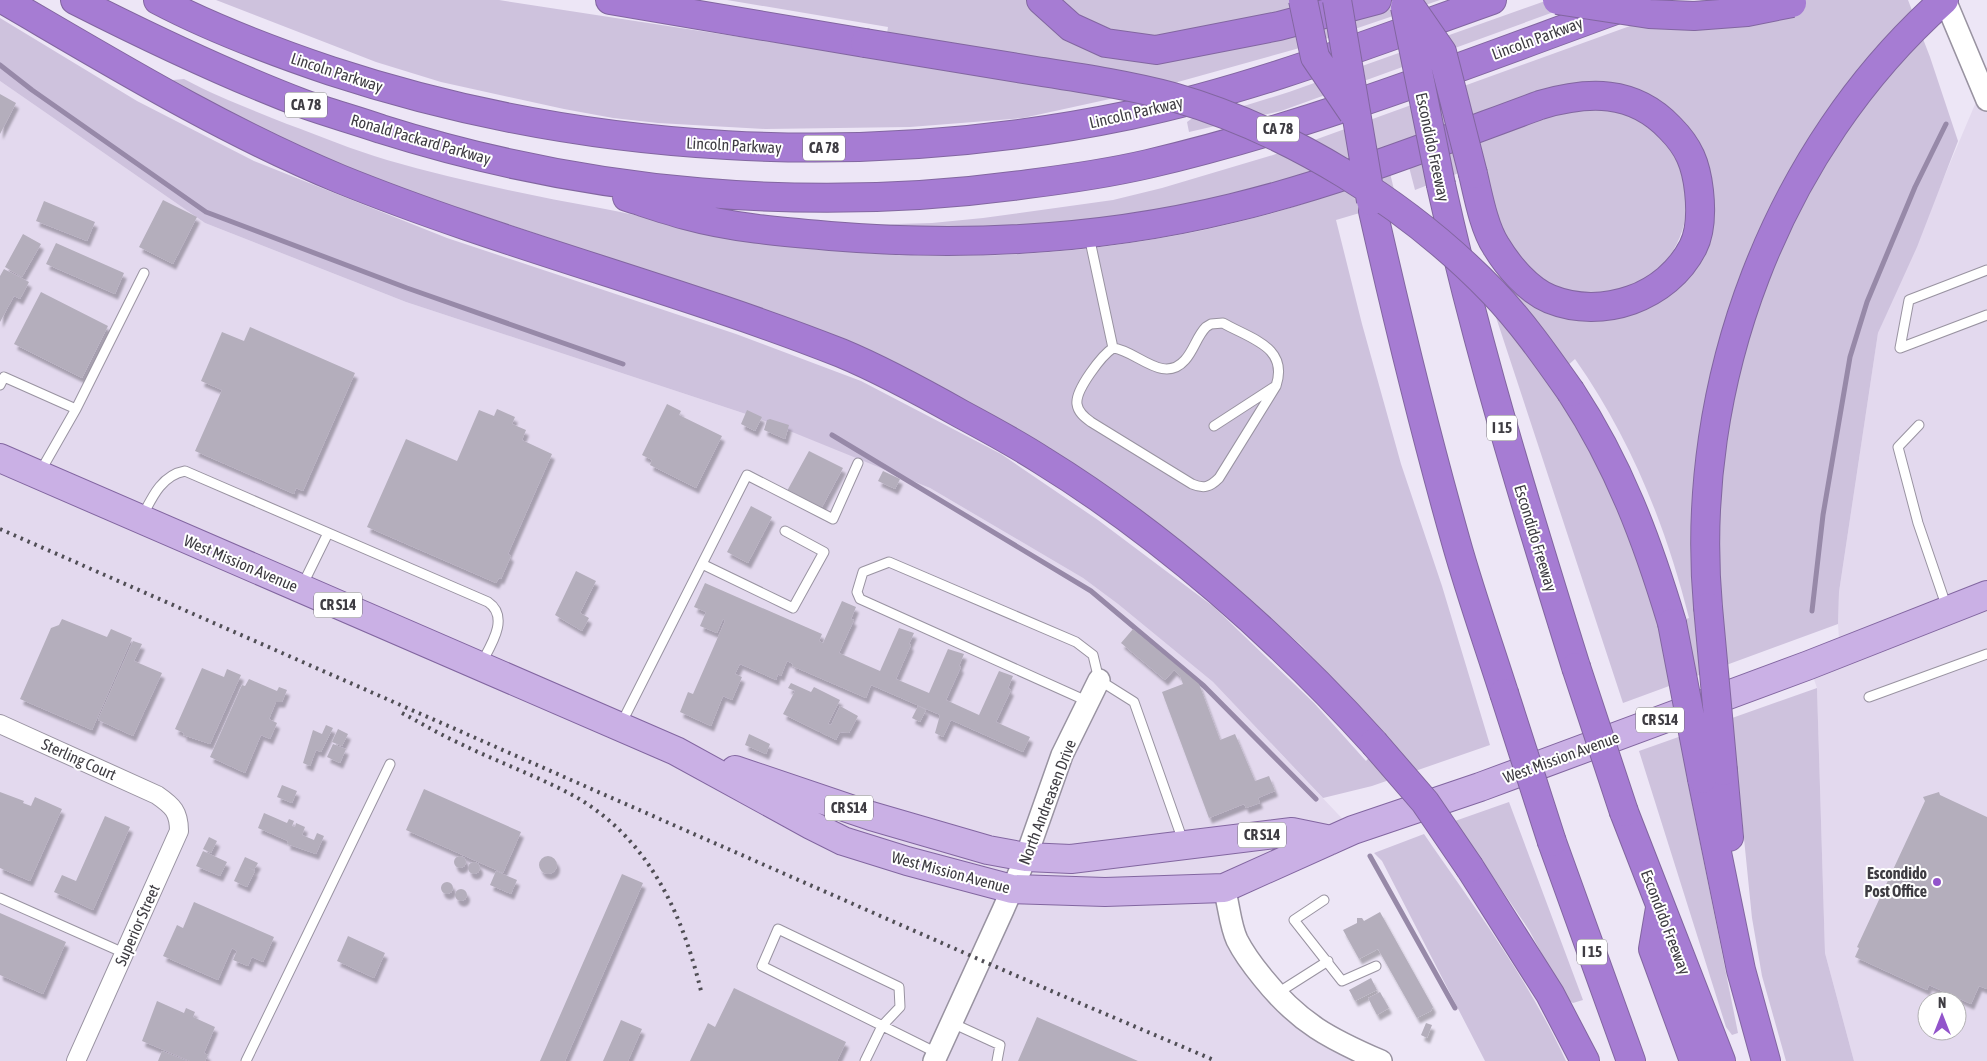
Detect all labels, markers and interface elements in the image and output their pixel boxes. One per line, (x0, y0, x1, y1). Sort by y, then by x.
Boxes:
street label: Lincoln Parkway (1489, 13, 1586, 64)
street label: Lincoln Parkway (289, 49, 386, 96)
street label: Escondido Freeway (1412, 91, 1453, 204)
road number: CA 78 (285, 92, 327, 118)
street label: Lincoln Parkway (1087, 92, 1185, 132)
street label: Ronald Packard Parkway (349, 110, 493, 169)
road number: CA 78 (1257, 116, 1299, 142)
street label: Lincoln Parkway (686, 134, 783, 158)
road number: CA 78 (803, 136, 845, 160)
road number: I 15 (1487, 416, 1517, 440)
street label: Escondido Freeway (1510, 482, 1561, 594)
street label: West Mission Avenue (181, 531, 301, 595)
road number: CR S14 (314, 592, 362, 618)
road number: CR S14 (1636, 708, 1684, 732)
street label: West Mission Avenue (1501, 728, 1621, 786)
street label: Sterling Court (39, 735, 119, 784)
street label: North Andreasen Drive (1015, 737, 1079, 867)
road number: CR S14 (825, 796, 873, 820)
road number: CR S14 (1238, 822, 1286, 848)
street label: West Mission Avenue (890, 848, 1012, 896)
place label: Escondido Post Office (1864, 864, 1927, 900)
street label: Escondido Freeway (1637, 867, 1694, 978)
marker: Escondido Post Office (1931, 876, 1943, 888)
street label: Superior Street (111, 881, 164, 969)
road number: I 15 (1577, 940, 1607, 964)
north arrow (1917, 991, 1967, 1041)
text: N (1938, 995, 1946, 1011)

